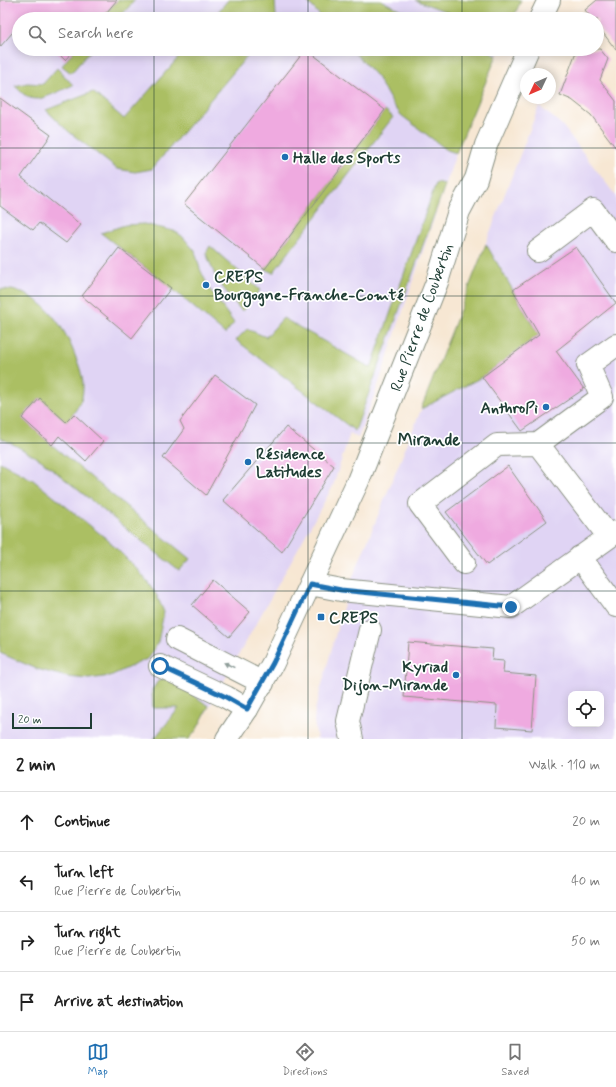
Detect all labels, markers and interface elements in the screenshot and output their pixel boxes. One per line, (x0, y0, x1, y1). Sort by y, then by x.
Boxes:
search box (12, 12, 604, 56)
icon: search (26, 23, 48, 45)
text: Search here (58, 24, 134, 44)
north arrow (520, 68, 556, 104)
place label: Halle des Sports (293, 148, 401, 169)
marker: Halle des Sports (280, 152, 290, 162)
street label: Rue Pierre de Coubertin (386, 240, 459, 395)
place label: CREPS Bourgogne-Franche-Comté (214, 267, 404, 308)
marker: CREPS Bourgogne-Franche-Comté (201, 280, 211, 290)
place label: AnthroPi (481, 398, 538, 419)
marker: AnthroPi (541, 402, 551, 412)
district label: Mirande (398, 429, 460, 451)
place label: Résidence Latitudes (256, 444, 325, 483)
marker: Résidence Latitudes (243, 457, 253, 467)
route end (502, 598, 520, 616)
place label: CREPS (329, 608, 378, 629)
marker: CREPS (316, 612, 326, 622)
route start (151, 657, 169, 675)
place label: Kyriad Dijon-Mirande (342, 657, 448, 696)
one-way arrow (223, 662, 234, 668)
marker: Kyriad Dijon-Mirande (451, 670, 461, 680)
map controls (568, 691, 604, 727)
button: locate (568, 691, 604, 727)
scale bar (12, 711, 92, 730)
text: 20 m (18, 713, 41, 727)
text: 2 min (16, 754, 56, 776)
text: Walk · 110 m (529, 757, 600, 774)
icon: ahead (16, 811, 38, 833)
text: Continue (54, 812, 110, 832)
text: 20 m (572, 813, 600, 830)
text: Turn left (54, 863, 114, 883)
icon: left (16, 871, 38, 893)
text: 40 m (571, 873, 600, 890)
text: Rue Pierre de Coubertin (54, 883, 181, 900)
text: Turn right (54, 923, 121, 943)
icon: right (16, 931, 38, 953)
text: 50 m (571, 933, 600, 950)
text: Rue Pierre de Coubertin (54, 943, 181, 960)
icon: arrive (16, 991, 38, 1013)
text: Arrive at destination (54, 992, 183, 1012)
tab: Map (87, 1041, 109, 1079)
tab: Directions (282, 1041, 328, 1079)
tab: Saved (501, 1041, 529, 1079)

